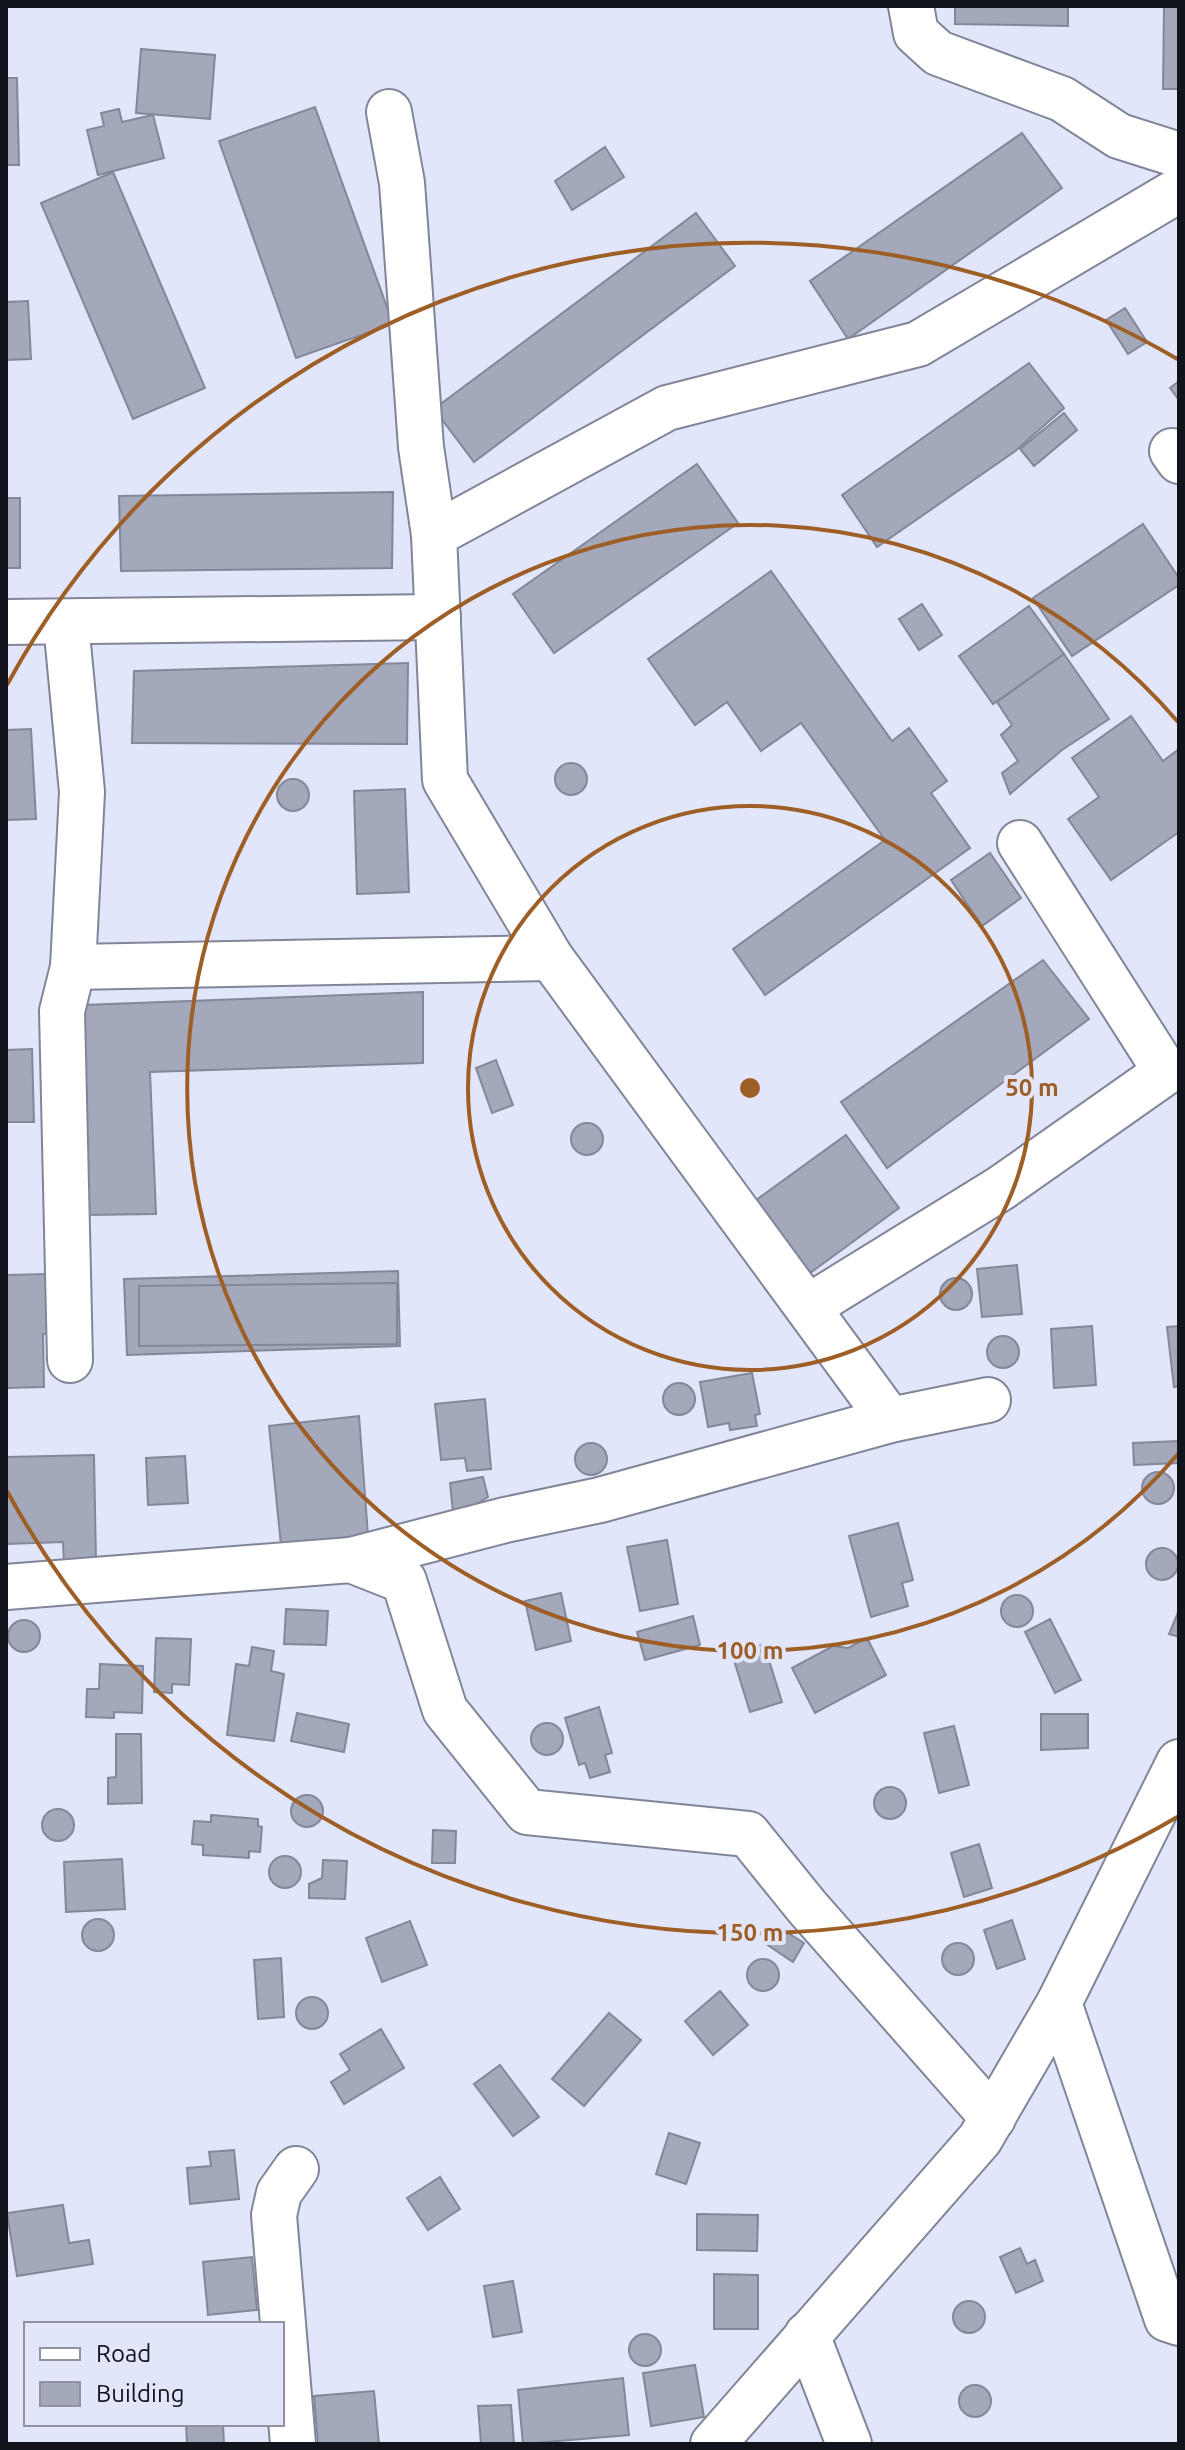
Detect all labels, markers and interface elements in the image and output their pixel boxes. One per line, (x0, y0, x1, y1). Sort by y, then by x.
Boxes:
centre of rings (736, 1074, 764, 1102)
text: 50 m (1005, 1074, 1059, 1101)
text: 100 m (717, 1637, 783, 1664)
text: 150 m (717, 1919, 783, 1946)
legend (24, 2322, 284, 2426)
text: Road (96, 2340, 151, 2367)
text: Building (96, 2380, 184, 2407)

